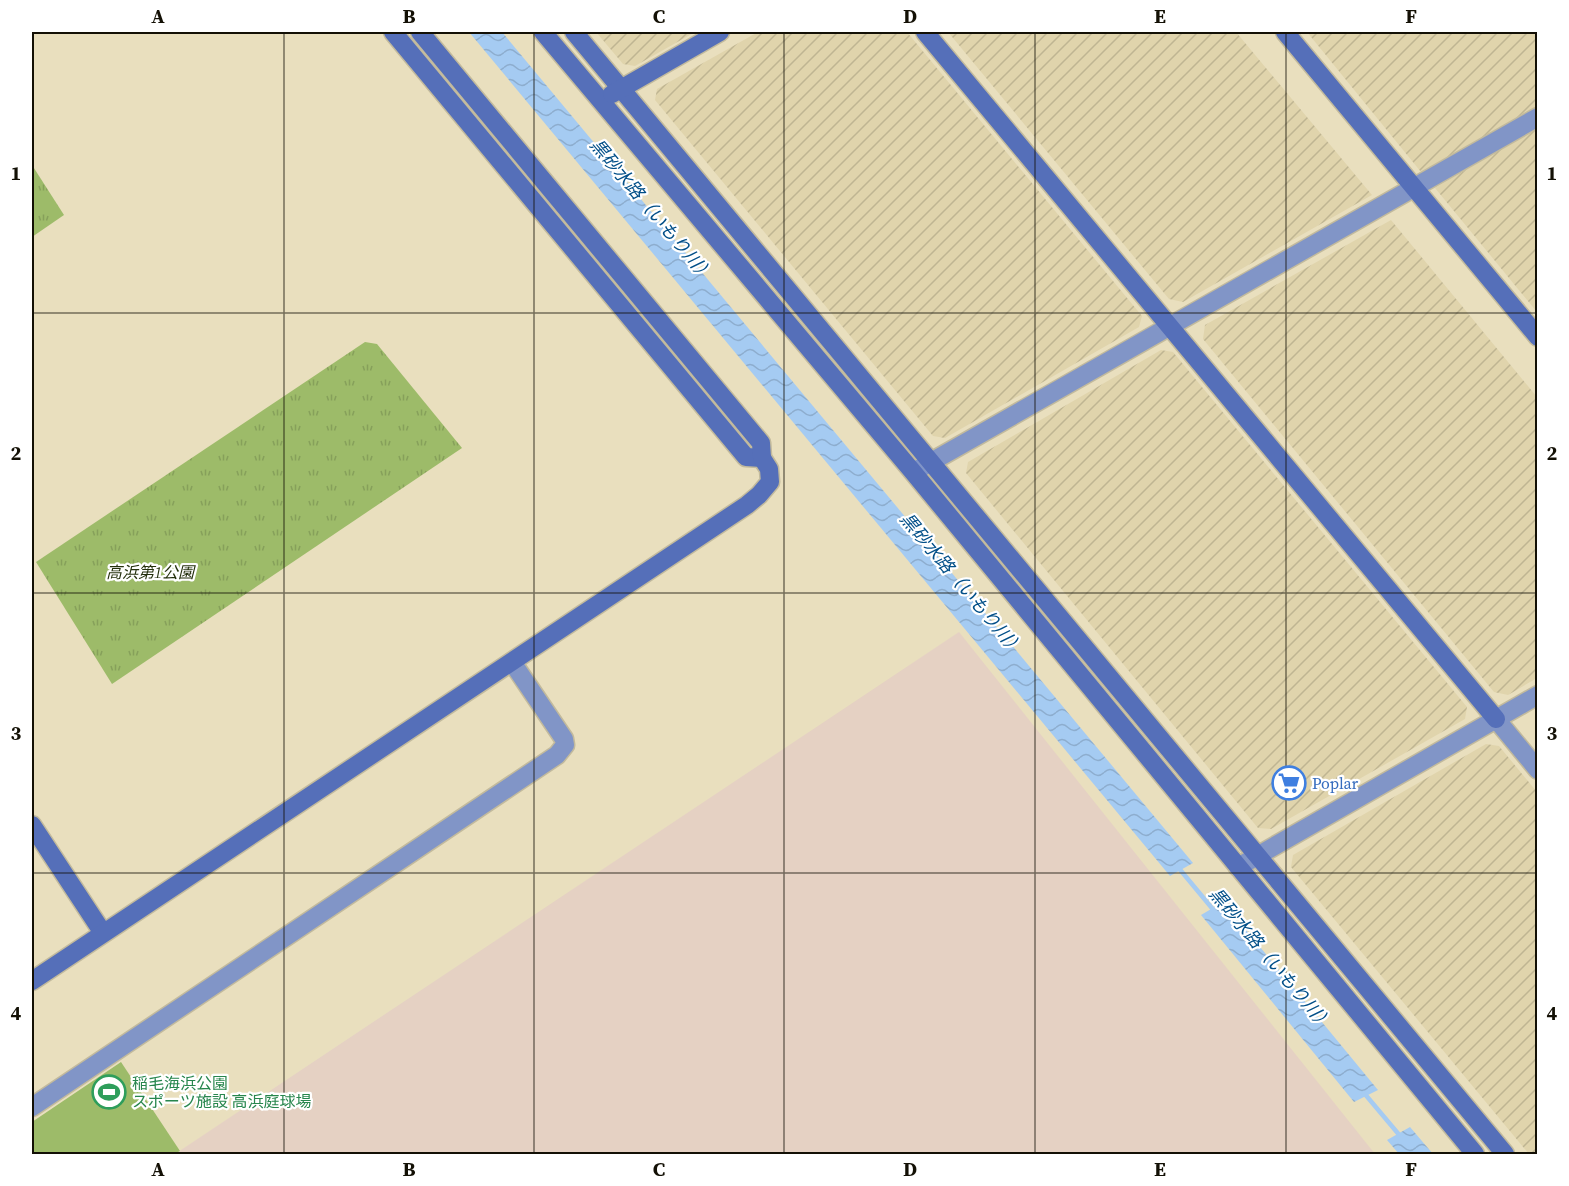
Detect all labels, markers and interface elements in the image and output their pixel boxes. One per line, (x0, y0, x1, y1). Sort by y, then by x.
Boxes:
text: A (151, 2, 165, 30)
text: B (402, 2, 416, 30)
text: C (653, 2, 665, 30)
text: D (903, 2, 917, 30)
text: E (1154, 2, 1166, 30)
text: F (1405, 2, 1417, 30)
water label: 黒砂水路（いもり川） (585, 133, 719, 287)
text: 1 (11, 159, 21, 187)
text: 1 (1547, 159, 1557, 187)
text: 2 (11, 439, 22, 467)
text: 2 (1547, 439, 1558, 467)
water label: 黒砂水路（いもり川） (895, 507, 1029, 661)
park label: 高浜第1公園 (106, 561, 196, 583)
text: 3 (11, 719, 22, 747)
text: 3 (1547, 719, 1558, 747)
supermarket icon: Poplar (1271, 765, 1307, 801)
place label: Poplar (1312, 772, 1359, 794)
water label: 黒砂水路（いもり川） (1204, 882, 1338, 1036)
text: 4 (11, 999, 22, 1027)
text: 4 (1547, 999, 1558, 1027)
place label: 稲毛海浜公園 スポーツ施設 高浜庭球場 (132, 1072, 311, 1112)
sports icon: 稲毛海浜公園 スポーツ施設 高浜庭球場 (91, 1074, 127, 1110)
text: A (151, 1155, 165, 1183)
text: B (402, 1155, 416, 1183)
text: C (653, 1155, 665, 1183)
text: D (903, 1155, 917, 1183)
text: E (1154, 1155, 1166, 1183)
text: F (1405, 1155, 1417, 1183)

